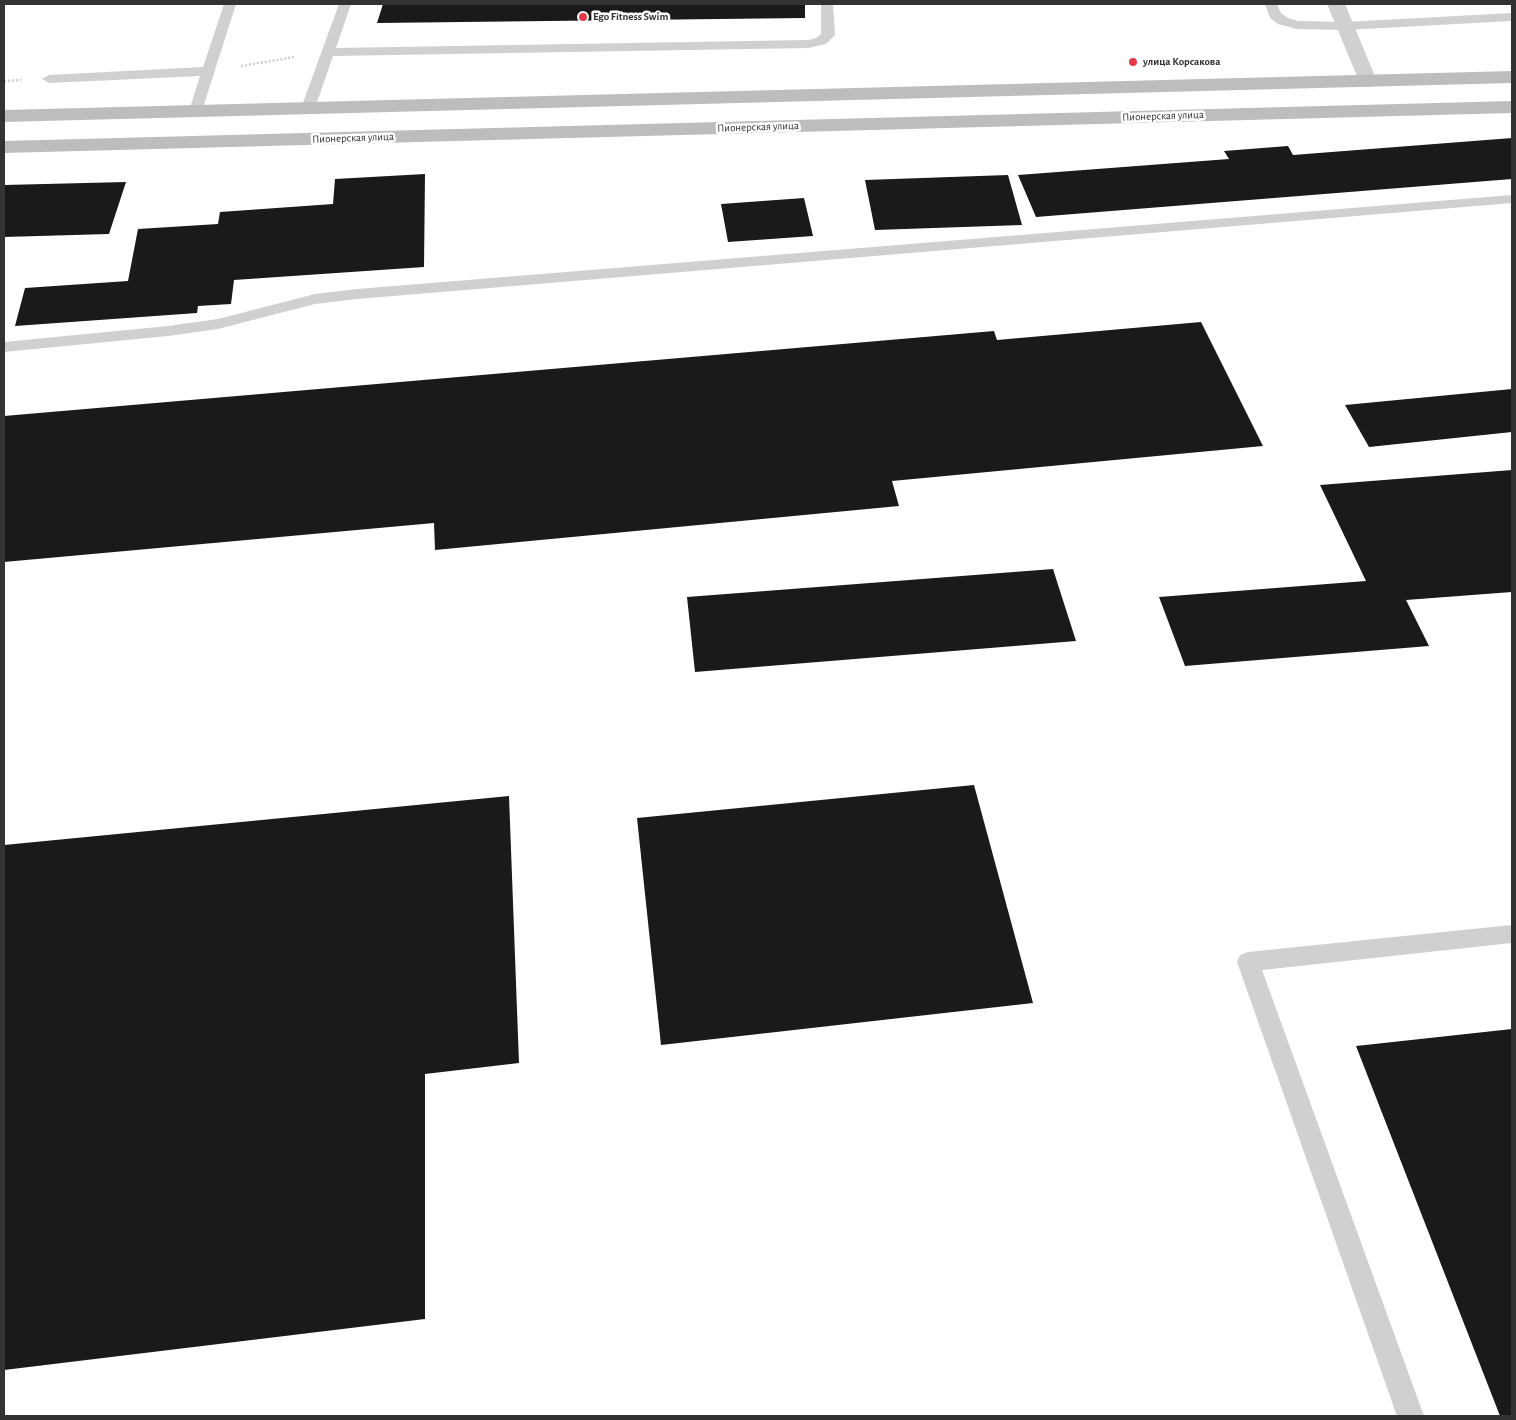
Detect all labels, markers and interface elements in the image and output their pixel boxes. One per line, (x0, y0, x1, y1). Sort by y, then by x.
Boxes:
place label: Ego Fitness Swim (593, 10, 668, 24)
marker: Ego Fitness Swim (577, 11, 589, 23)
place label: улица Корсакова (1143, 55, 1220, 69)
marker: улица Корсакова (1127, 56, 1139, 68)
street label: Пионерская улица (1122, 108, 1204, 124)
street label: Пионерская улица (717, 119, 799, 135)
street label: Пионерская улица (312, 130, 394, 146)

